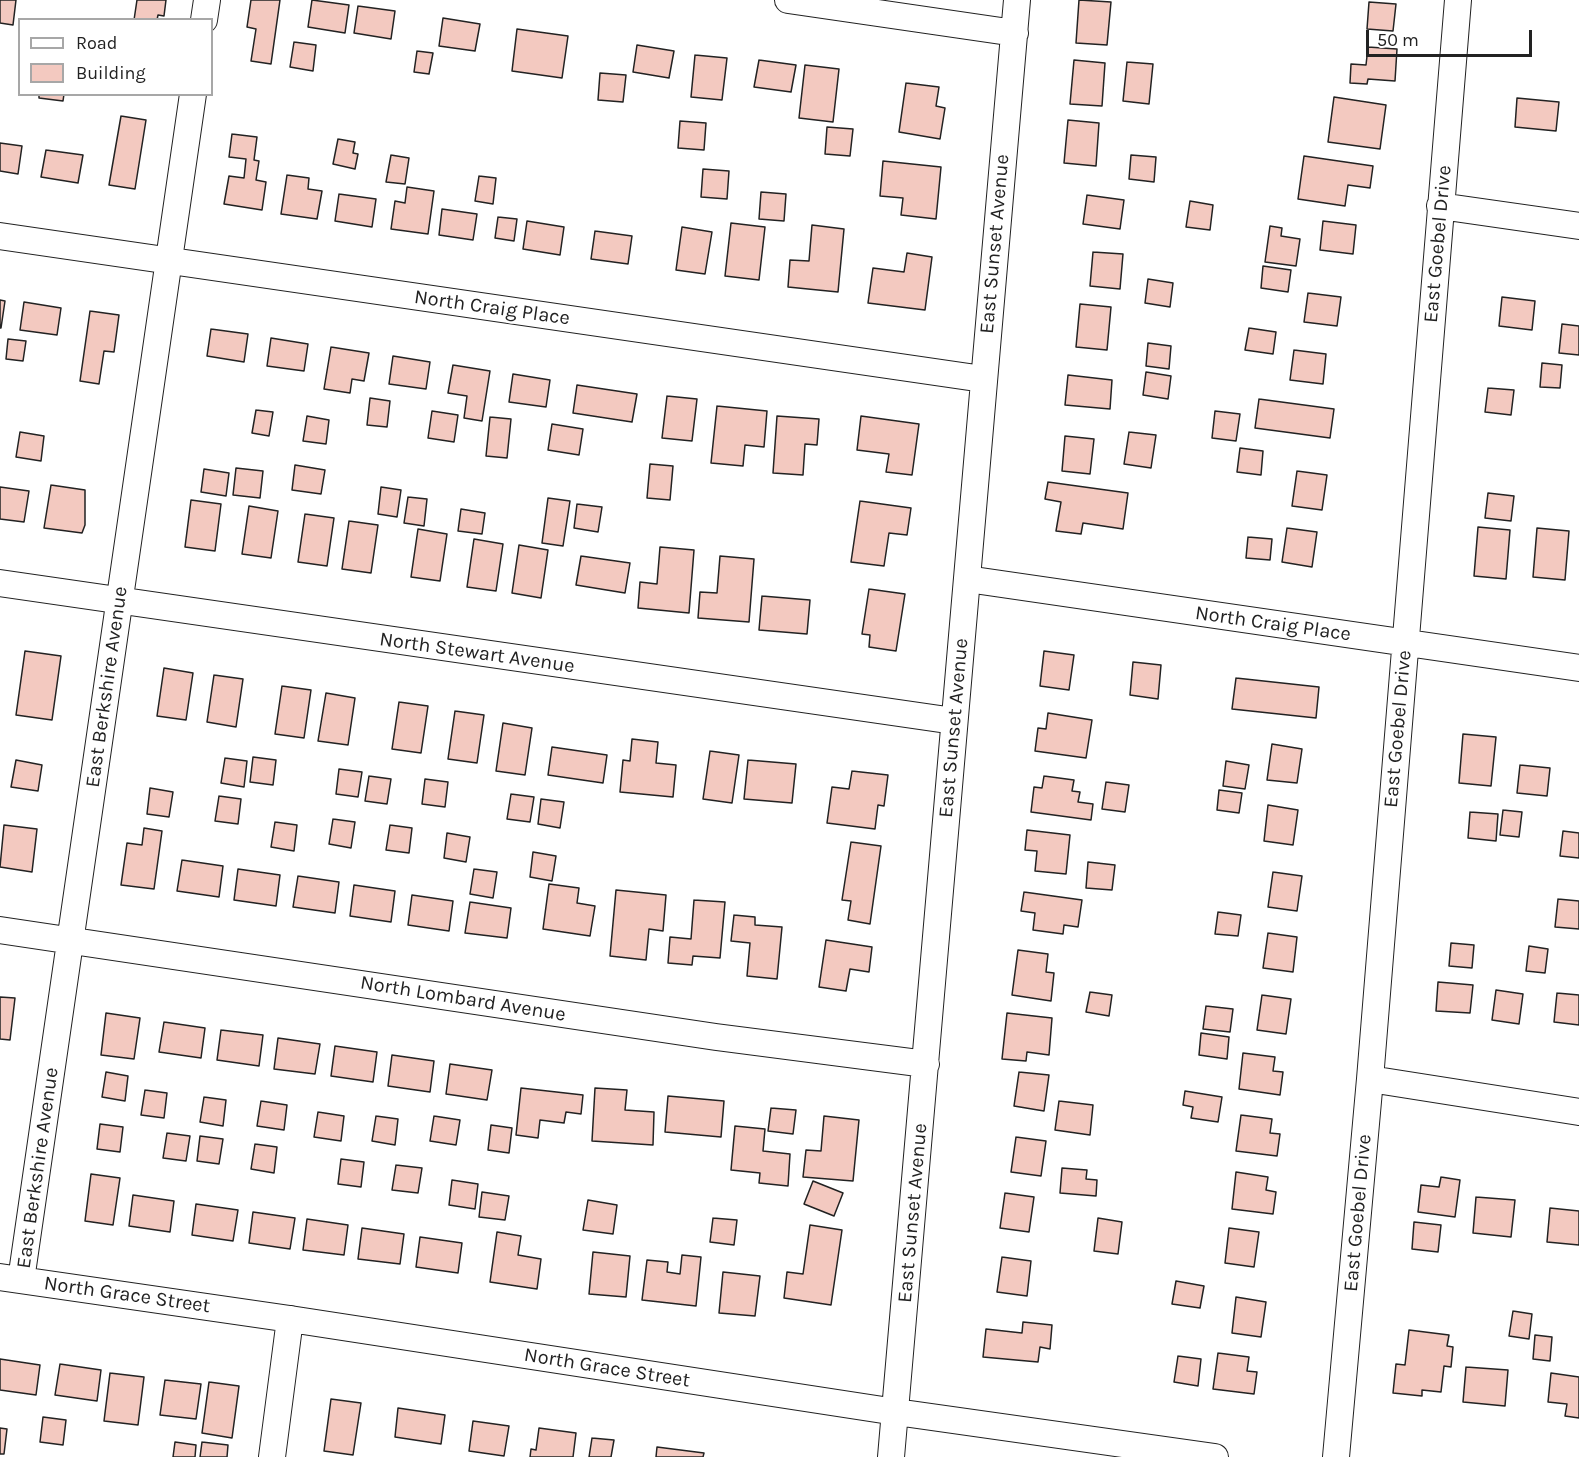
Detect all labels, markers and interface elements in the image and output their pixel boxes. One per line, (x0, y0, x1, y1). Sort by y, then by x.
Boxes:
legend (18, 18, 213, 96)
scale bar (1369, 18, 1536, 56)
text: 50 m (1377, 29, 1419, 51)
text: Road (76, 32, 117, 54)
text: Building (76, 62, 146, 84)
street label: East Sunset Avenue (975, 153, 1015, 335)
street label: East Goebel Drive (1419, 164, 1457, 324)
street label: North Craig Place (413, 285, 571, 331)
street label: East Berkshire Avenue (81, 585, 133, 789)
street label: North Craig Place (1194, 601, 1352, 647)
street label: North Stewart Avenue (378, 627, 576, 679)
street label: East Sunset Avenue (934, 637, 974, 819)
street label: East Goebel Drive (1379, 649, 1417, 809)
street label: North Lombard Avenue (359, 971, 567, 1027)
street label: East Berkshire Avenue (12, 1066, 64, 1270)
street label: East Sunset Avenue (893, 1122, 933, 1304)
street label: East Goebel Drive (1339, 1133, 1377, 1293)
street label: North Grace Street (42, 1271, 212, 1319)
street label: North Grace Street (522, 1343, 692, 1393)

